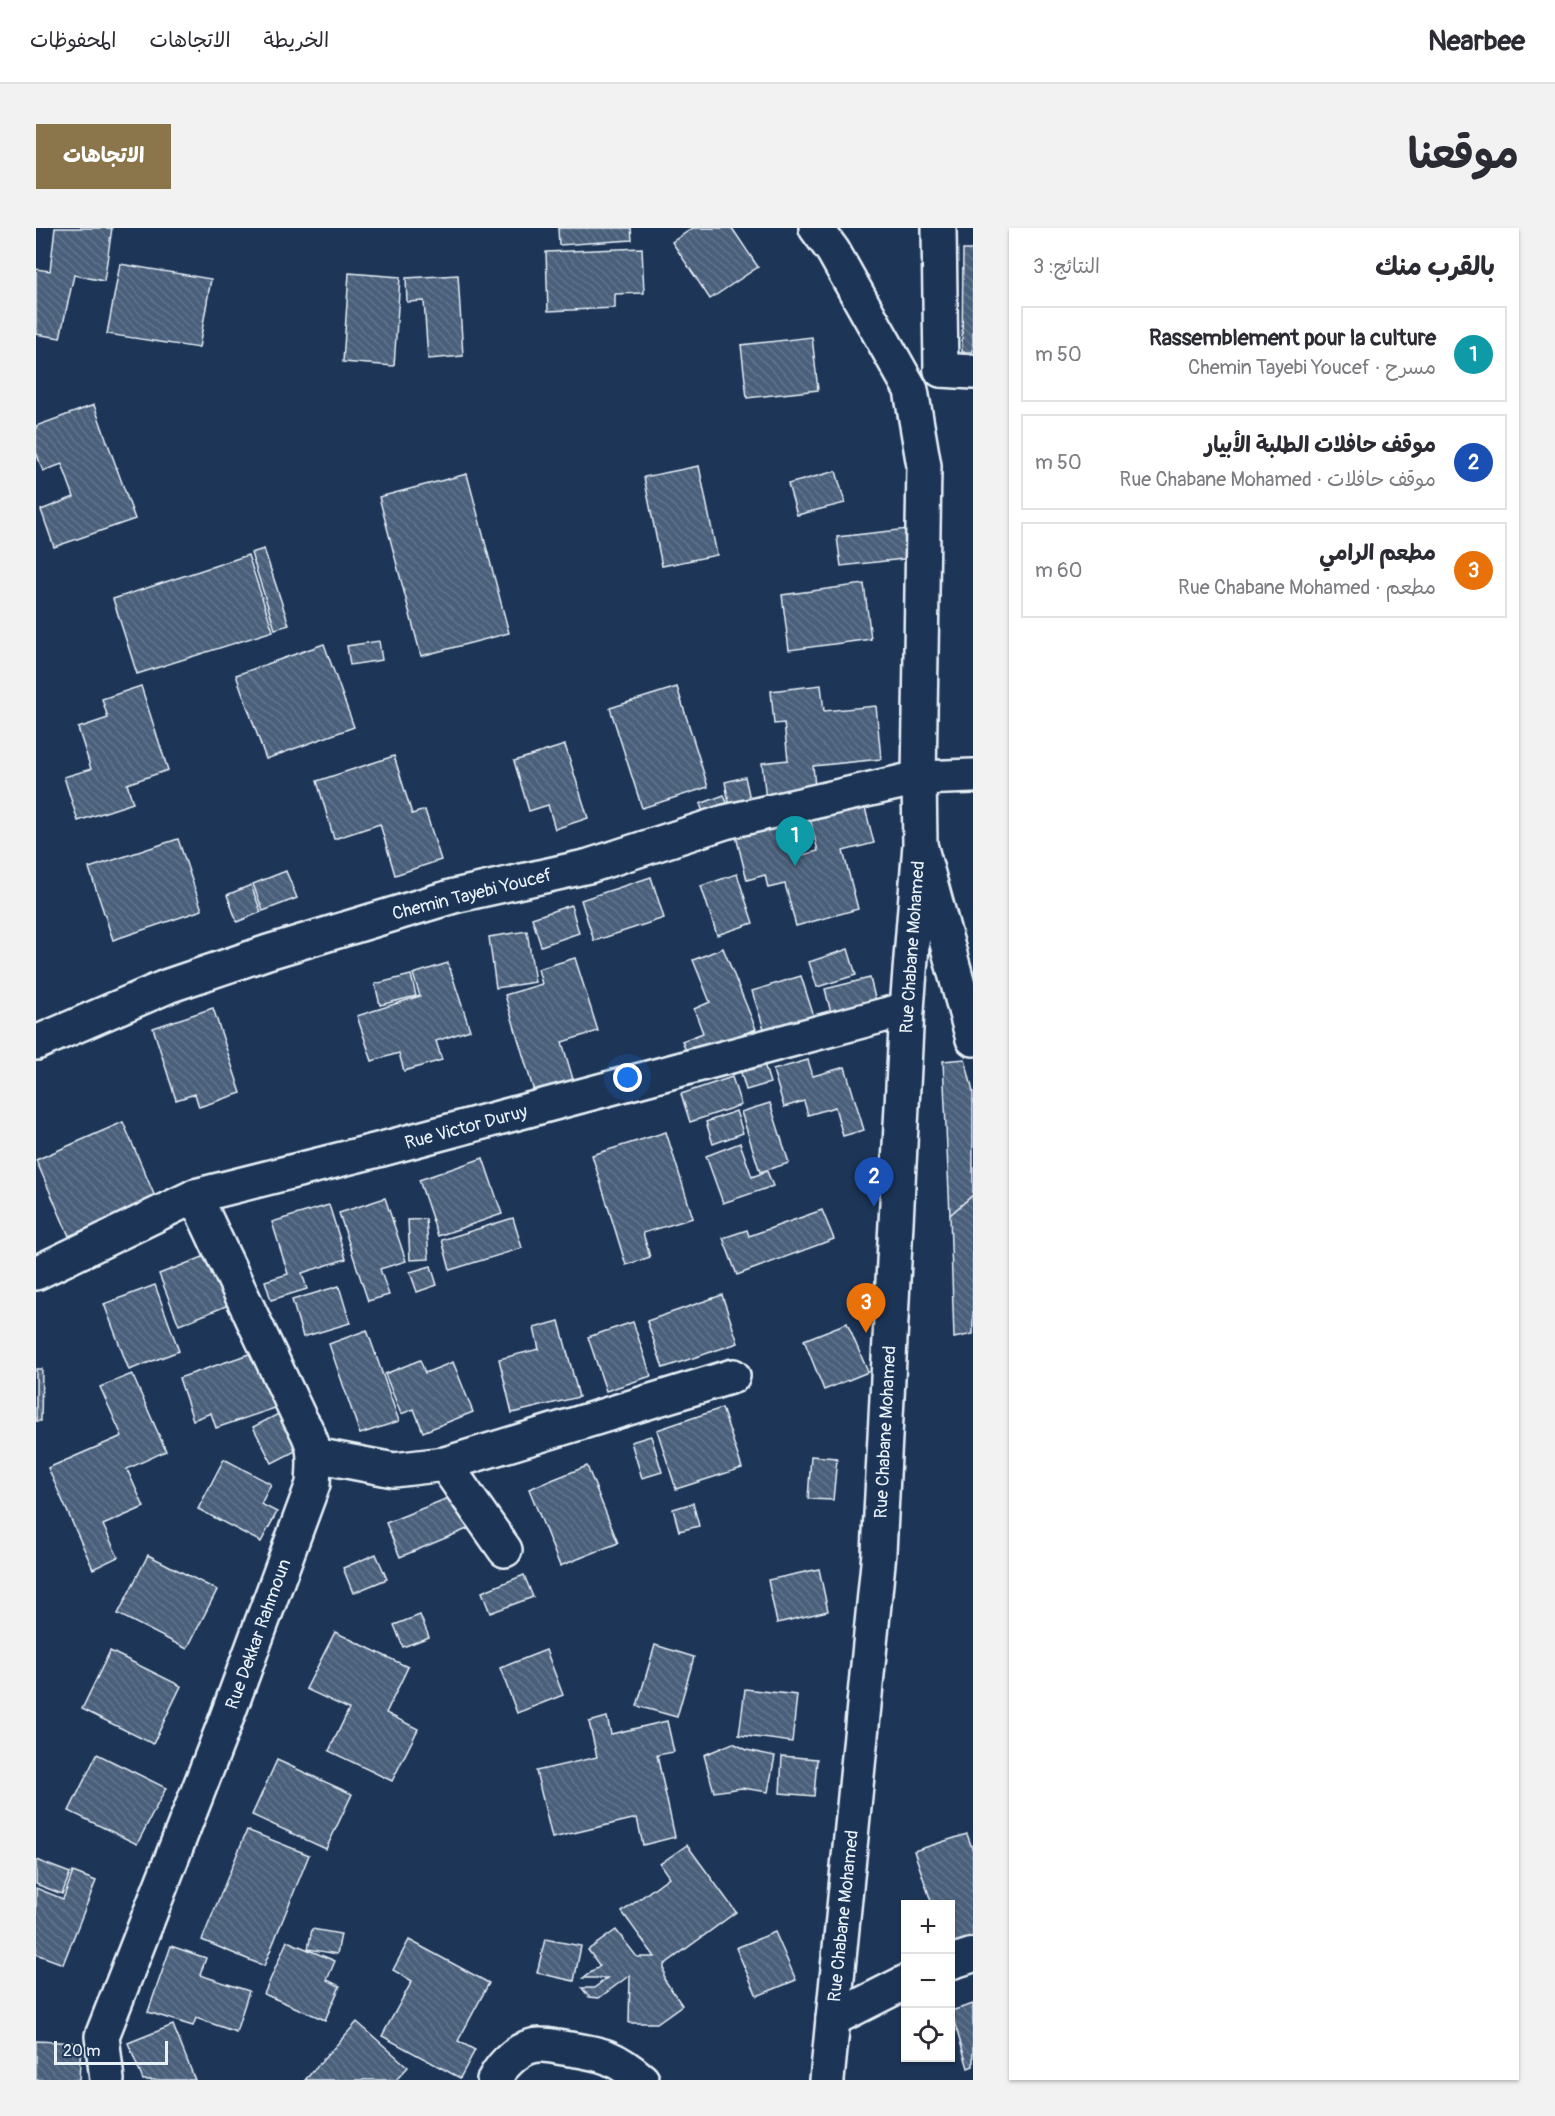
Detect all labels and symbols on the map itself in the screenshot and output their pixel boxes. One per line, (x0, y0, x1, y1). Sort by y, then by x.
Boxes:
pin: 1 (776, 816, 814, 866)
street label: Rue Chabane Mohamed (895, 860, 930, 1034)
street label: Chemin Tayebi Youcef (390, 863, 555, 925)
your location (613, 1063, 642, 1092)
street label: Rue Victor Duruy (402, 1100, 530, 1155)
pin: 2 (854, 1158, 894, 1207)
pin: 3 (846, 1284, 886, 1333)
street label: Rue Chabane Mohamed (869, 1345, 902, 1519)
street label: Rue Dekkar Rahmoun (221, 1556, 296, 1712)
street label: Rue Chabane Mohamed (823, 1829, 864, 2003)
scale bar (54, 2038, 168, 2066)

